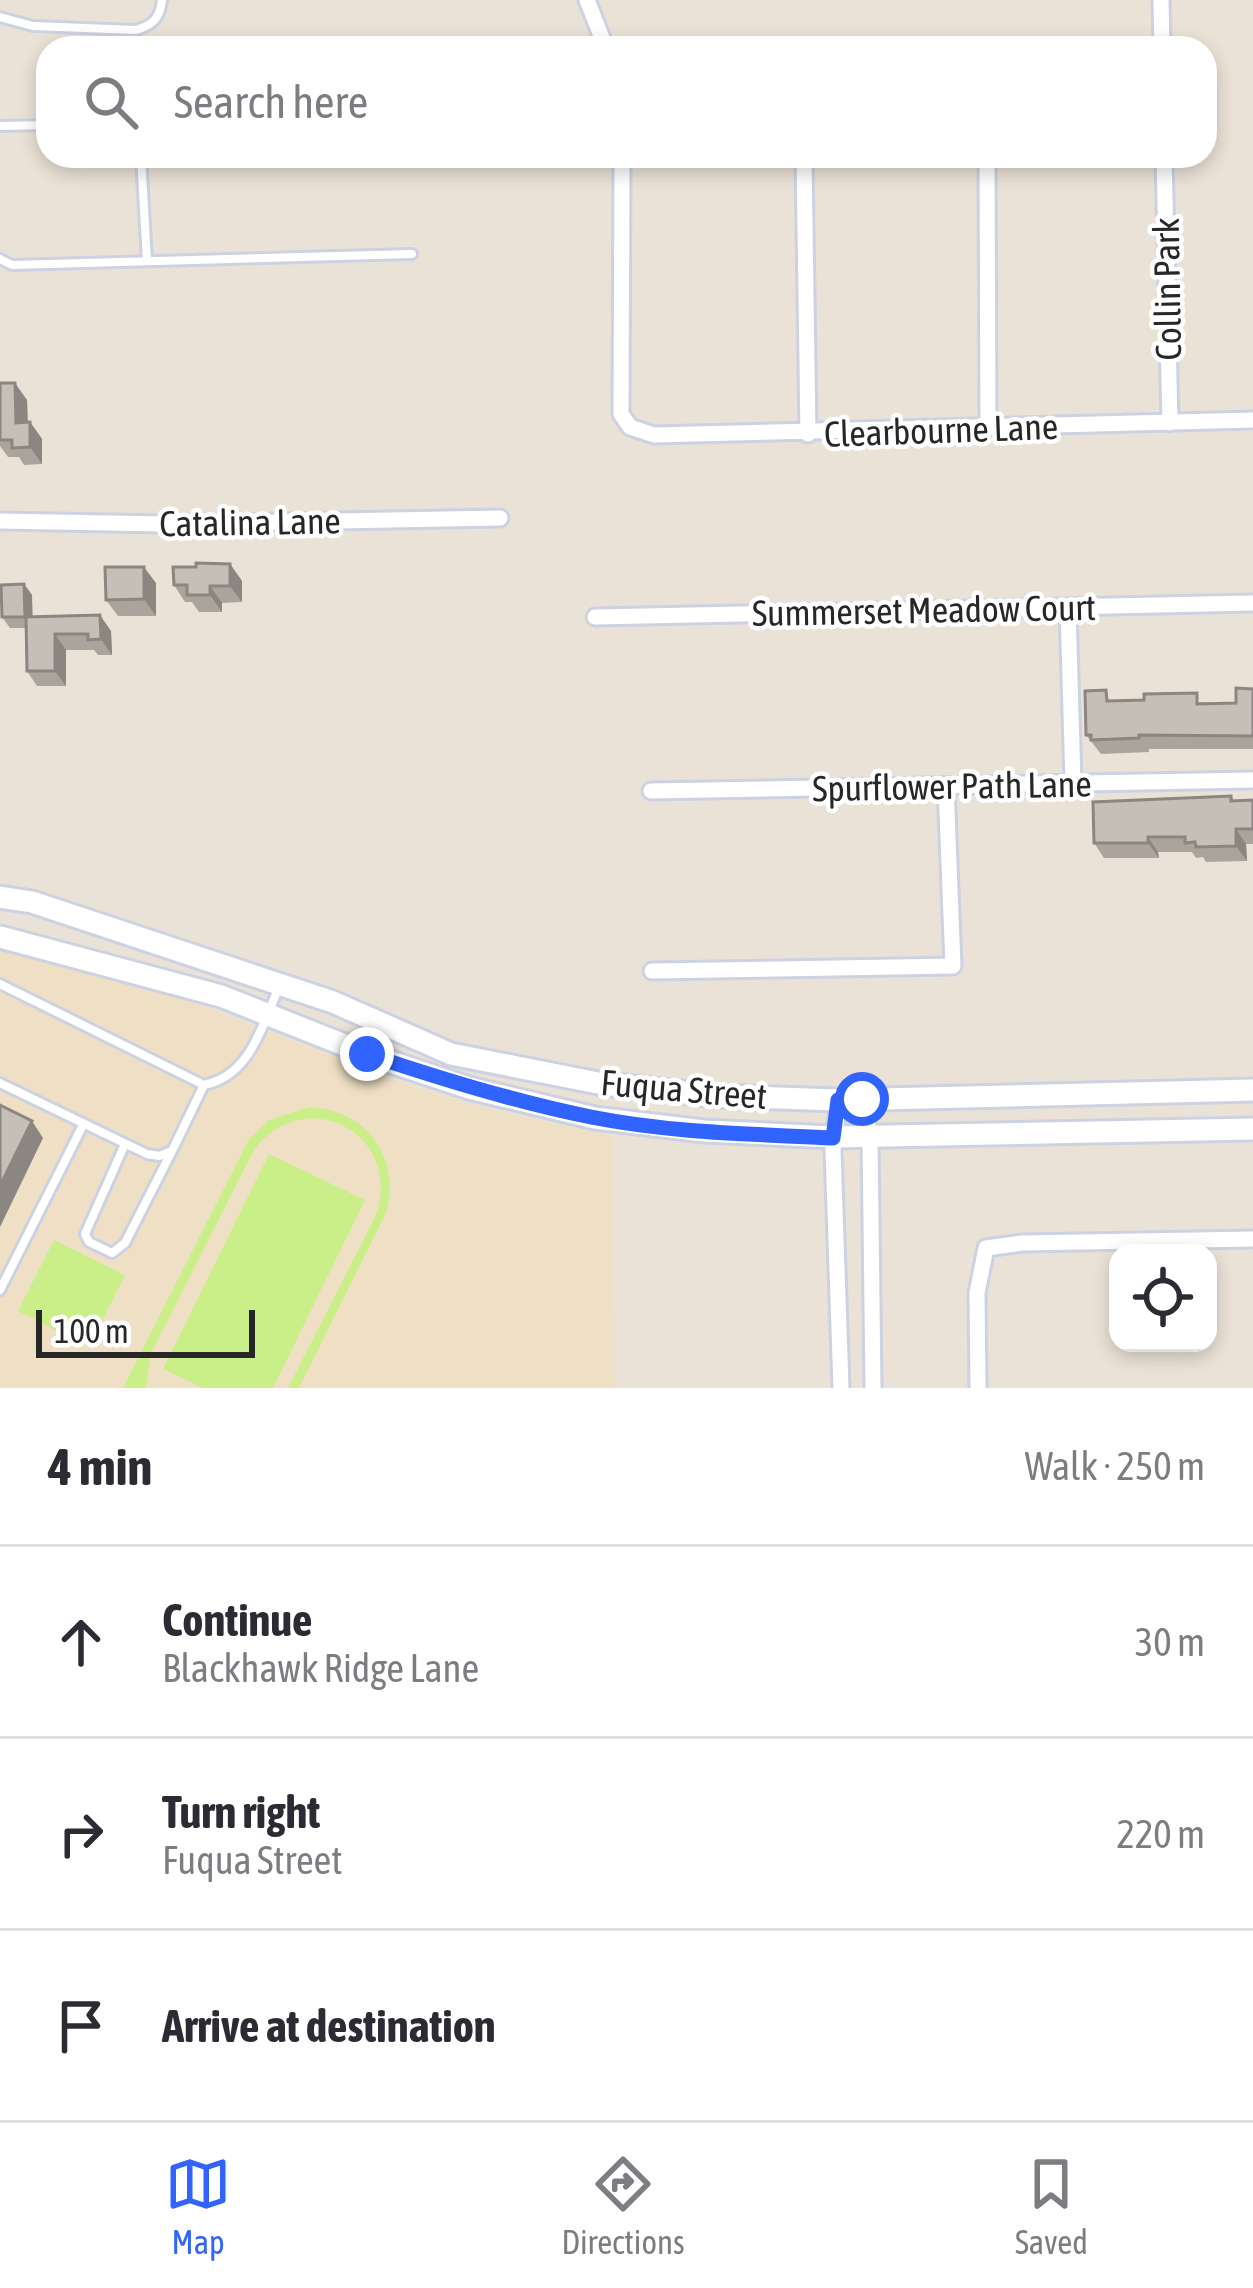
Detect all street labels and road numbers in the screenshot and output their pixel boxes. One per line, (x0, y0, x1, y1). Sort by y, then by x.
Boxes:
street label: Collin Park (1145, 217, 1189, 361)
street label: Clearbourne Lane (823, 405, 1059, 455)
street label: Catalina Lane (159, 499, 341, 545)
street label: Summerset Meadow Court (752, 586, 1096, 634)
street label: Spurflower Path Lane (812, 763, 1092, 809)
street label: Fuqua Street (599, 1061, 769, 1117)

